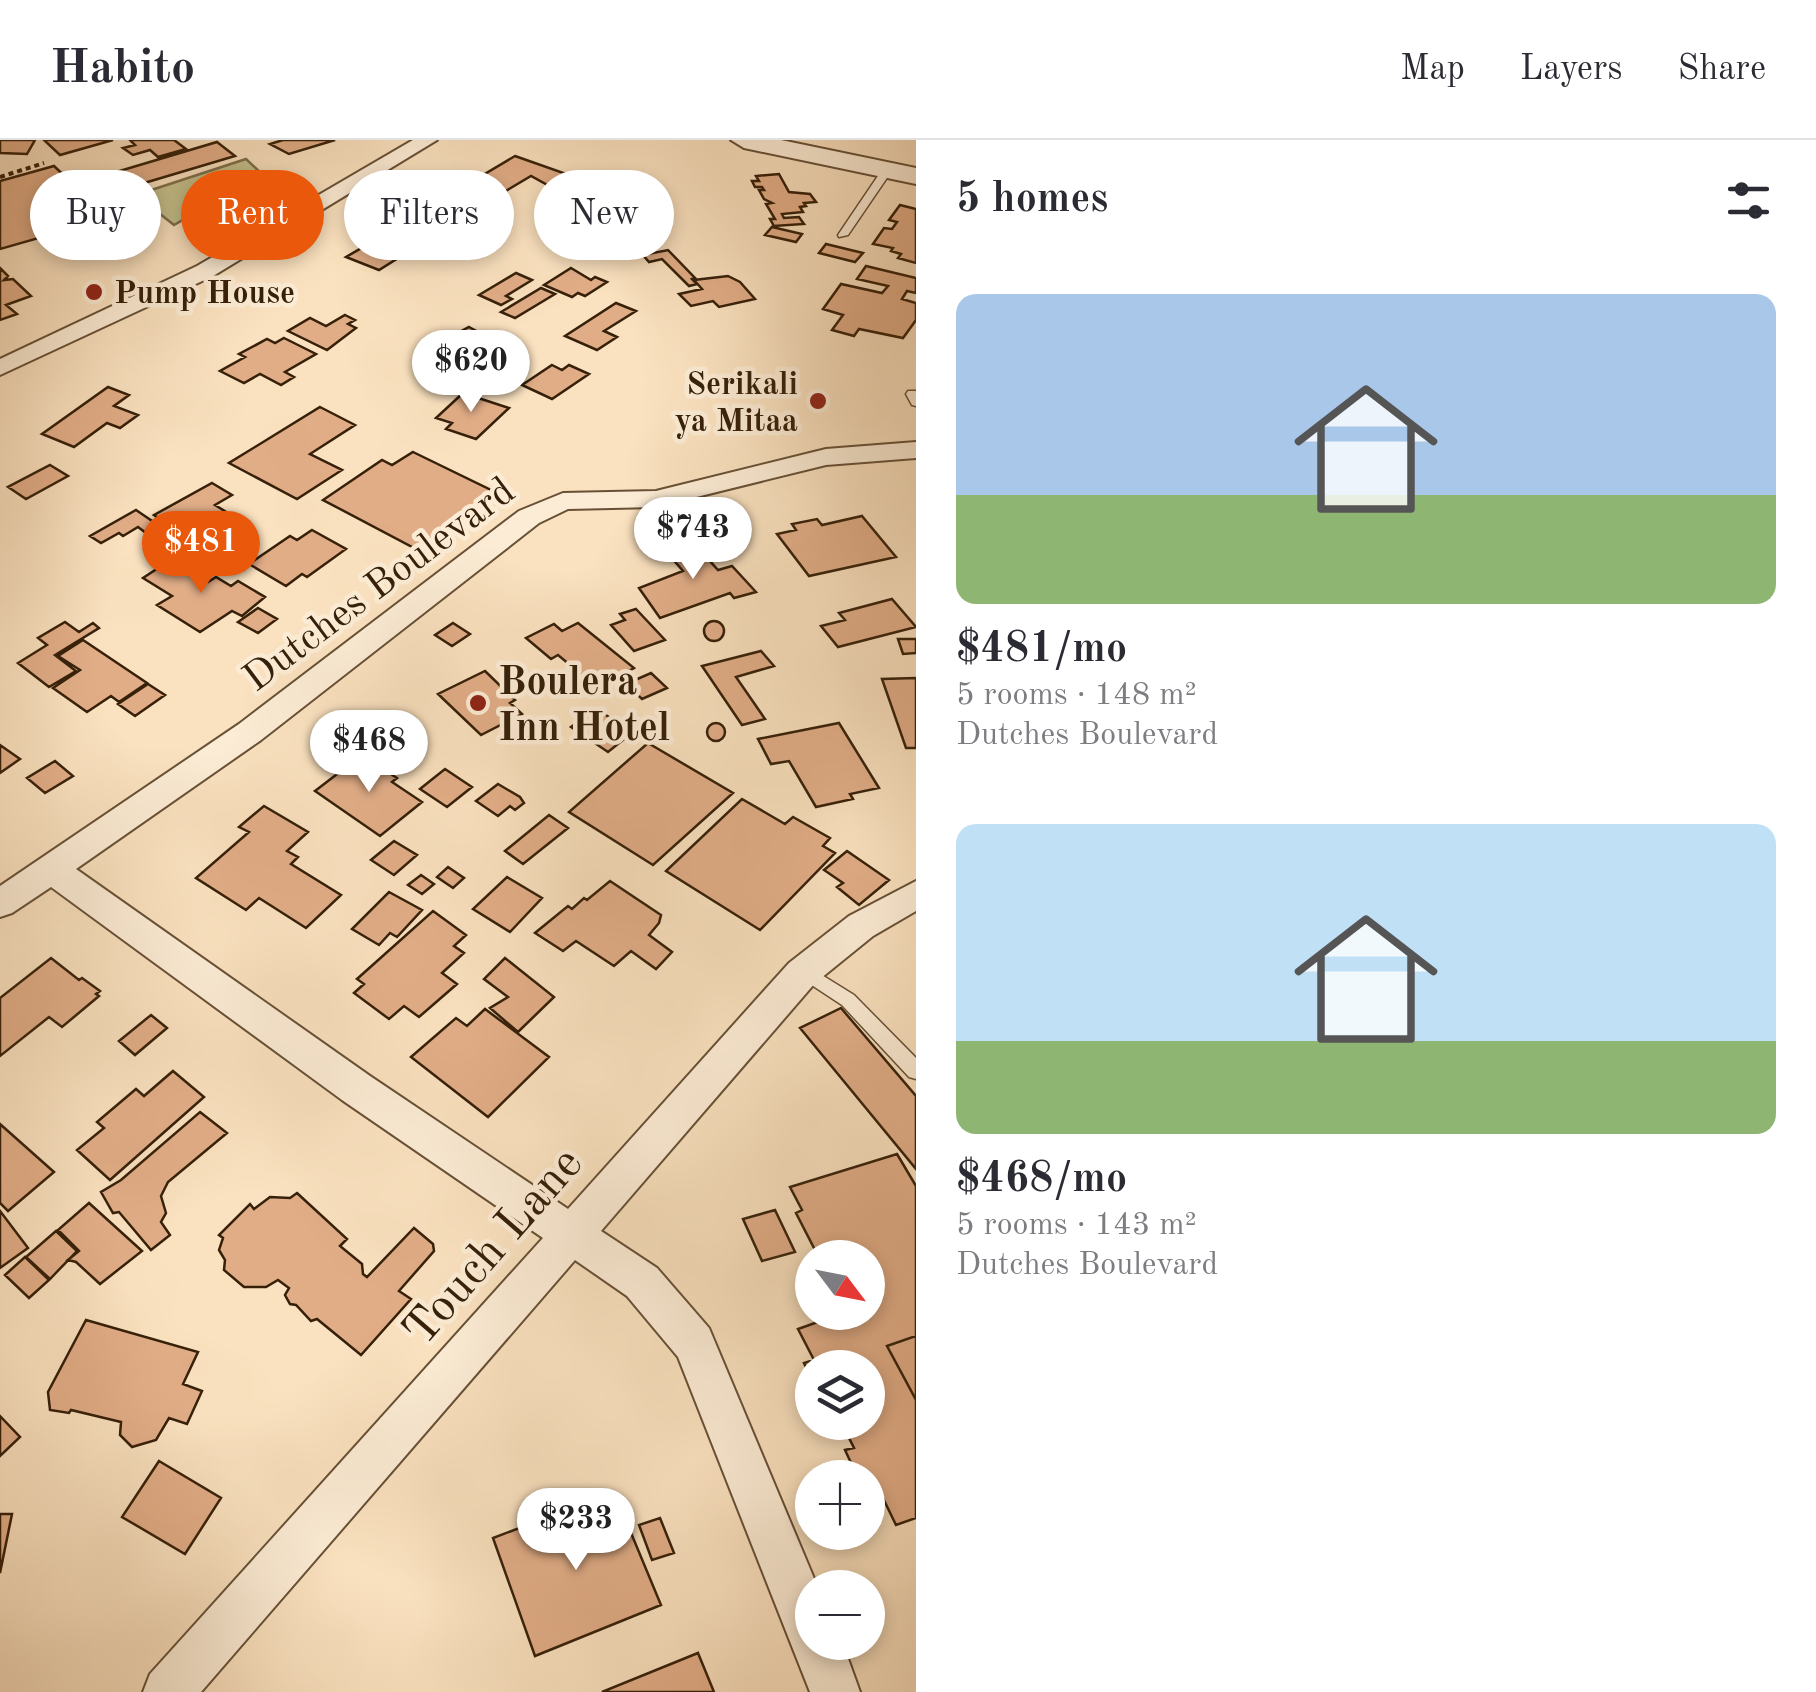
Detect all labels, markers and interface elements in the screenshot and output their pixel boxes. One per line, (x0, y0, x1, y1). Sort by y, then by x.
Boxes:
text: Habito (50, 45, 195, 93)
text: Map (1400, 52, 1465, 87)
text: Layers (1520, 52, 1623, 87)
text: Share (1678, 52, 1766, 87)
chip: Buy (30, 170, 161, 260)
chip: Rent (181, 170, 324, 260)
chip: Filters (344, 170, 514, 260)
chip: New (534, 170, 674, 260)
icon: filters (1721, 173, 1776, 228)
text: 5 homes (956, 179, 1108, 221)
place label: Pump House (114, 279, 295, 311)
marker: Pump House (83, 281, 105, 303)
pin: $620 (412, 330, 530, 415)
text: $620 (434, 346, 508, 378)
icon: home (1276, 359, 1456, 539)
place label: Serikali ya Mitaa (675, 370, 798, 439)
marker: Serikali ya Mitaa (807, 390, 829, 412)
street label: Dutches Boulevard (238, 472, 523, 701)
pin: $743 (634, 497, 752, 582)
pin: $481 (142, 511, 260, 596)
text: $743 (656, 513, 730, 545)
text: $481 (164, 527, 238, 559)
text: $481/mo (956, 629, 1127, 671)
place label: Boulera Inn Hotel (498, 664, 670, 750)
text: 5 rooms · 148 m² (956, 680, 1197, 712)
marker: Boulera Inn Hotel (467, 692, 489, 714)
pin: $468 (310, 710, 428, 795)
text: Dutches Boulevard (956, 720, 1218, 752)
text: $468 (332, 726, 406, 758)
icon: home (1276, 889, 1456, 1069)
street label: Touch Lane (396, 1139, 592, 1356)
text: $468/mo (956, 1159, 1127, 1201)
text: 5 rooms · 143 m² (956, 1210, 1197, 1242)
north arrow (795, 1240, 885, 1330)
map controls (795, 1240, 885, 1660)
text: Dutches Boulevard (956, 1250, 1218, 1282)
button: layers (795, 1350, 885, 1440)
button: + (795, 1460, 885, 1550)
pin: $233 (517, 1488, 635, 1573)
text: $233 (539, 1504, 613, 1536)
button: − (795, 1570, 885, 1660)

